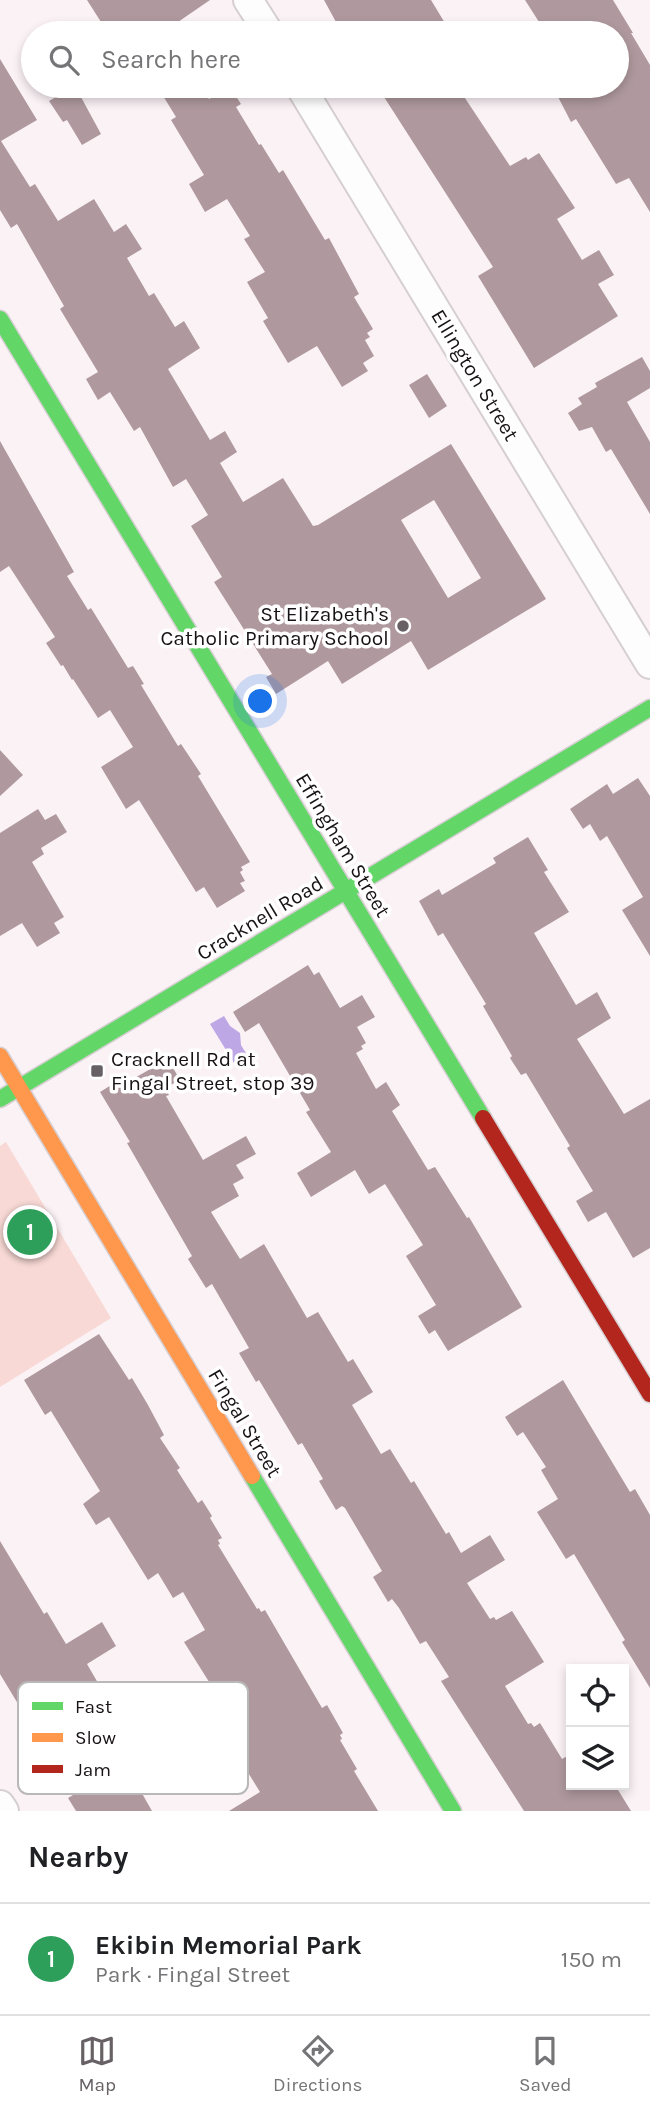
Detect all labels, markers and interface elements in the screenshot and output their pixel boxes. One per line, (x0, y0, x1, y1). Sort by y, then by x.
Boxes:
search box (21, 21, 629, 98)
icon: search (45, 41, 83, 79)
text: Search here (101, 44, 241, 75)
street label: Ellington Street (426, 305, 524, 445)
place label: St Elizabeth's Catholic Primary School (160, 602, 389, 650)
marker: St Elizabeth's Catholic Primary School (395, 618, 411, 634)
your location (243, 684, 277, 718)
street label: Effingham Street (291, 769, 395, 921)
street label: Cracknell Road (192, 871, 328, 965)
place label: Cracknell Rd at Fingal Street, stop 39 (111, 1047, 315, 1095)
marker: Cracknell Rd at Fingal Street, stop 39 (89, 1063, 105, 1079)
pin: 1 (7, 1206, 53, 1258)
street label: Fingal Street (203, 1365, 287, 1481)
map controls (566, 1664, 629, 1790)
button: locate (566, 1664, 629, 1727)
legend (18, 1682, 248, 1794)
text: Fast (75, 1696, 112, 1718)
text: Slow (75, 1727, 116, 1749)
button: layers (566, 1727, 629, 1790)
text: Jam (75, 1759, 111, 1781)
text: Nearby (28, 1839, 128, 1875)
text: Ekibin Memorial Park (95, 1930, 362, 1961)
text: 1 (47, 1946, 55, 1973)
text: 150 m (561, 1946, 622, 1973)
text: Park · Fingal Street (95, 1961, 290, 1988)
tab: Map (78, 2032, 116, 2096)
tab: Directions (273, 2032, 362, 2096)
tab: Saved (519, 2032, 572, 2096)

